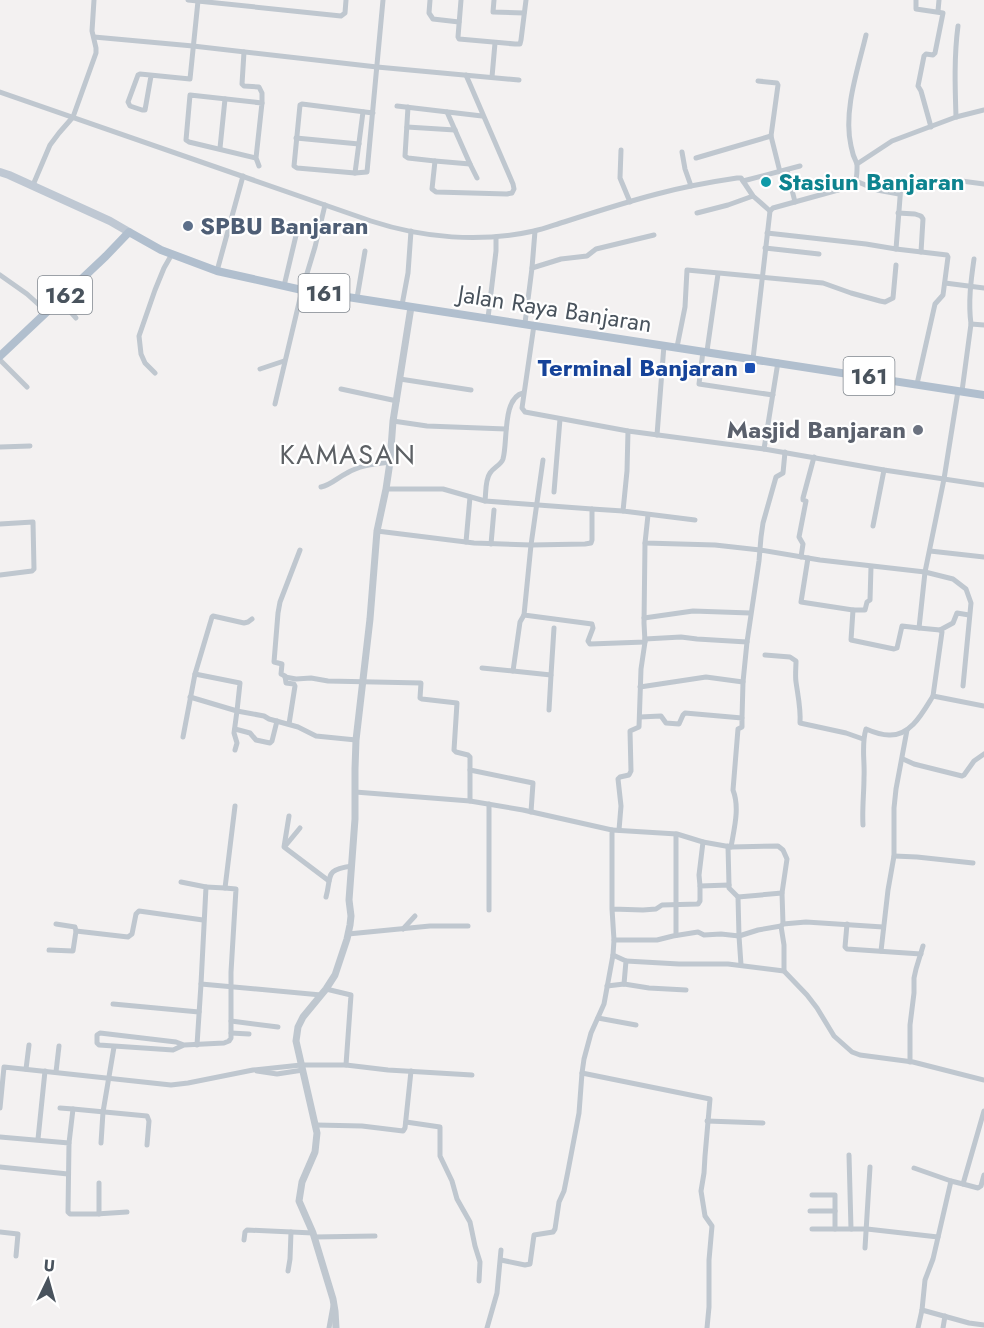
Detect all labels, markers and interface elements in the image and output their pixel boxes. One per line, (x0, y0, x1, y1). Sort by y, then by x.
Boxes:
place label: Stasiun Banjaran (778, 164, 965, 199)
marker: Stasiun Banjaran (759, 175, 773, 189)
place label: SPBU Banjaran (200, 208, 369, 243)
marker: SPBU Banjaran (181, 219, 195, 233)
road number: 161 (298, 274, 350, 312)
street label: Jalan Raya Banjaran (453, 275, 655, 341)
road number: 162 (38, 276, 92, 314)
place label: Terminal Banjaran (538, 350, 738, 385)
road number: 161 (844, 357, 894, 395)
marker: Terminal Banjaran (743, 361, 757, 375)
place label: Masjid Banjaran (727, 412, 906, 447)
marker: Masjid Banjaran (911, 423, 925, 437)
district label: KAMASAN (280, 435, 416, 474)
north arrow (18, 1250, 78, 1310)
text: U (43, 1254, 56, 1278)

